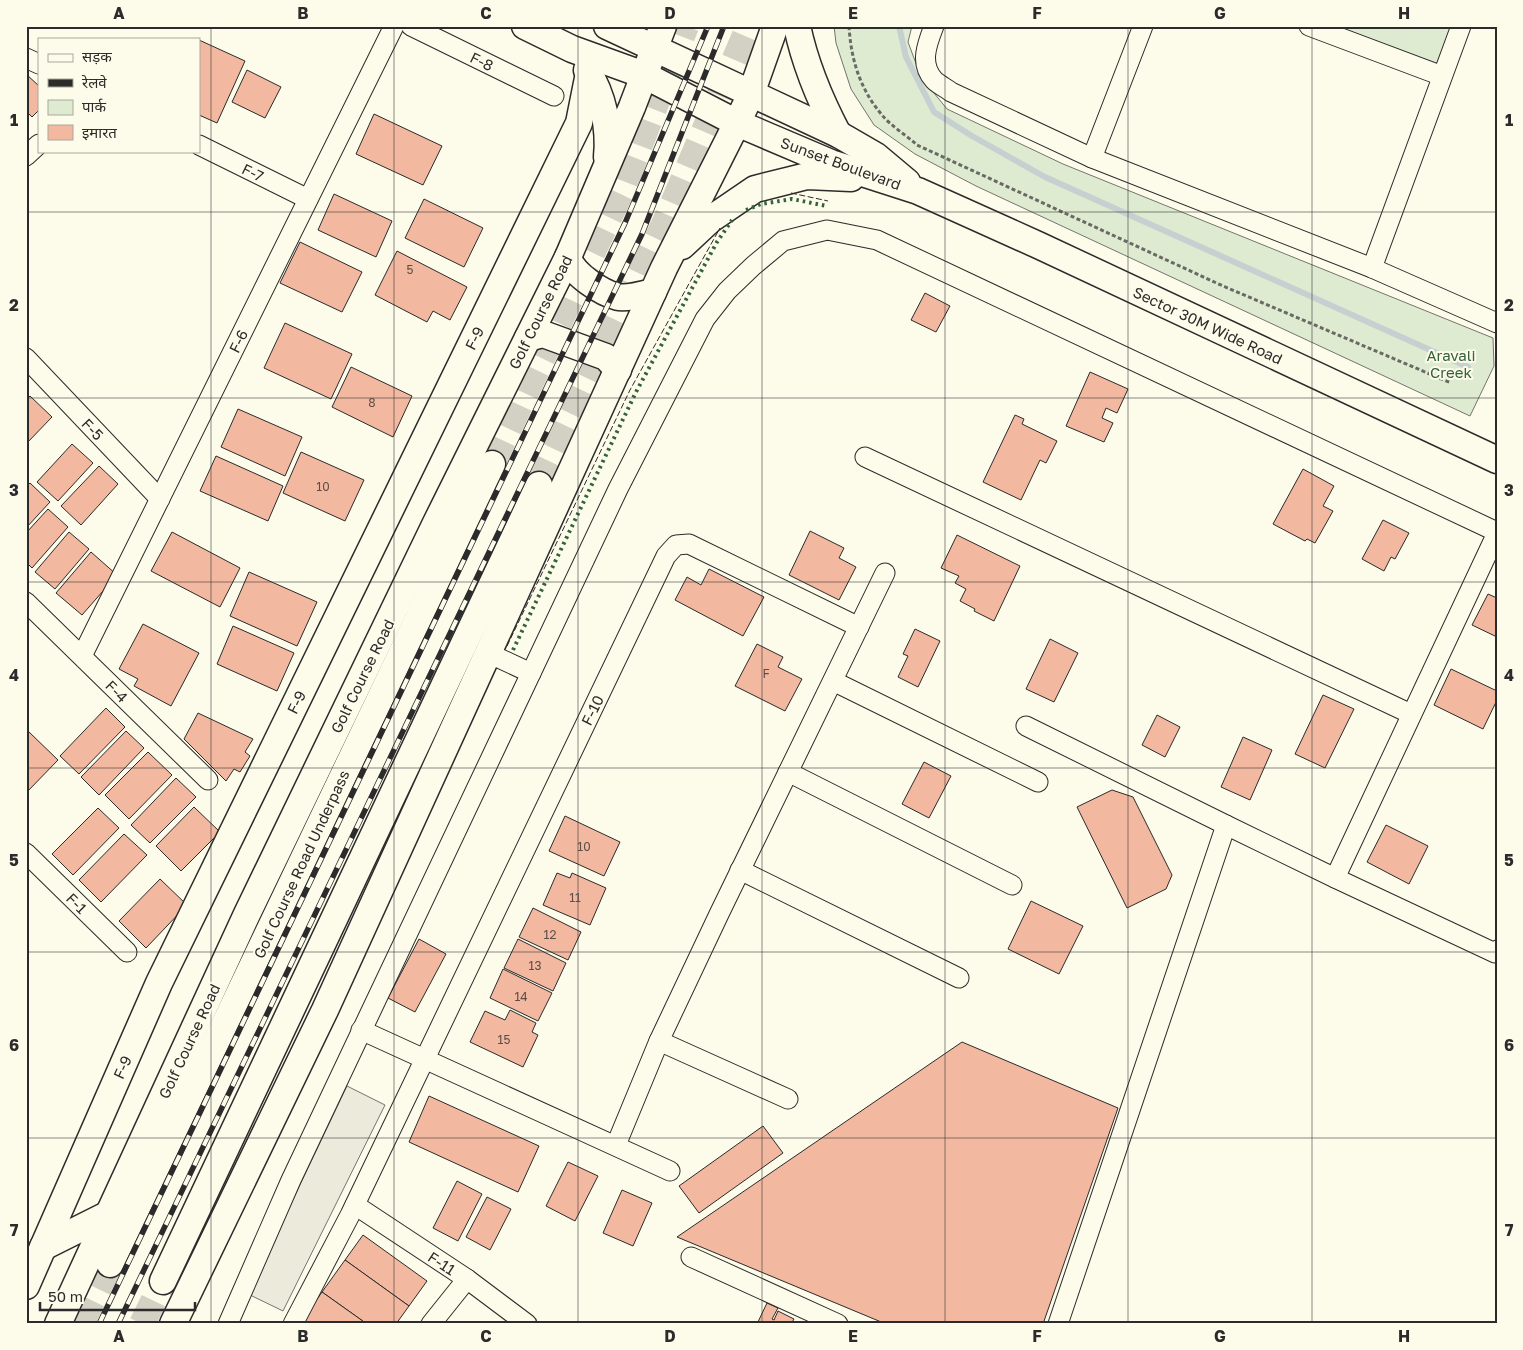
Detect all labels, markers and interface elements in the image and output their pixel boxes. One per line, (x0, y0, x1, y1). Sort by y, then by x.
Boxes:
text: A (113, 3, 125, 23)
text: B (297, 3, 309, 23)
text: C (480, 3, 492, 23)
text: D (664, 3, 676, 23)
text: E (848, 3, 858, 23)
text: F (1032, 3, 1042, 23)
text: G (1214, 3, 1226, 23)
text: H (1398, 3, 1410, 23)
legend (38, 38, 200, 152)
text: सड़क (82, 47, 112, 65)
street label: F-8 (467, 48, 497, 74)
text: रेलवे (81, 73, 107, 91)
text: पार्क (82, 97, 106, 115)
text: 1 (10, 110, 18, 130)
text: 1 (1505, 110, 1513, 130)
text: इमारत (82, 123, 117, 141)
street label: Sunset Boulevard (778, 133, 904, 193)
street label: F-7 (239, 159, 267, 185)
street label: Golf Course Road (505, 252, 575, 372)
house number: 5 (407, 262, 414, 277)
street label: Sector 30M Wide Road (1130, 282, 1286, 368)
text: 2 (9, 295, 19, 315)
text: 2 (1504, 295, 1514, 315)
street label: F-9 (461, 323, 487, 353)
street label: F-6 (225, 326, 251, 356)
park label: Aravali Creek (1426, 346, 1476, 381)
house number: 8 (368, 395, 376, 410)
street label: F-5 (78, 414, 108, 444)
house number: 10 (316, 479, 330, 494)
text: 3 (9, 480, 19, 500)
text: 3 (1504, 480, 1514, 500)
street label: Golf Course Road (327, 616, 397, 736)
text: 4 (9, 665, 19, 685)
text: 4 (1504, 665, 1514, 685)
house number: F (762, 666, 770, 681)
street label: F-4 (102, 676, 132, 706)
street label: F-9 (283, 687, 309, 717)
street label: F-10 (577, 692, 607, 728)
street label: Golf Course Road Underpass (249, 767, 353, 961)
house number: 10 (577, 839, 591, 854)
text: 5 (9, 850, 19, 870)
text: 5 (1504, 850, 1514, 870)
street label: F-1 (63, 889, 91, 917)
house number: 11 (569, 890, 581, 905)
house number: 12 (544, 927, 556, 942)
house number: 13 (529, 958, 541, 973)
street label: Golf Course Road (155, 981, 223, 1101)
house number: 14 (514, 989, 528, 1004)
house number: 15 (498, 1032, 510, 1047)
text: 6 (9, 1035, 19, 1055)
text: 6 (1504, 1035, 1514, 1055)
street label: F-9 (109, 1053, 135, 1081)
text: 7 (10, 1220, 19, 1240)
text: 7 (1505, 1220, 1514, 1240)
street label: F-11 (425, 1248, 459, 1278)
scale bar (40, 1280, 195, 1312)
text: 50 m (48, 1287, 83, 1305)
text: A (113, 1326, 125, 1346)
text: B (297, 1326, 309, 1346)
text: C (480, 1326, 492, 1346)
text: D (664, 1326, 676, 1346)
text: E (848, 1326, 858, 1346)
text: F (1032, 1326, 1042, 1346)
text: G (1214, 1326, 1226, 1346)
text: H (1398, 1326, 1410, 1346)

